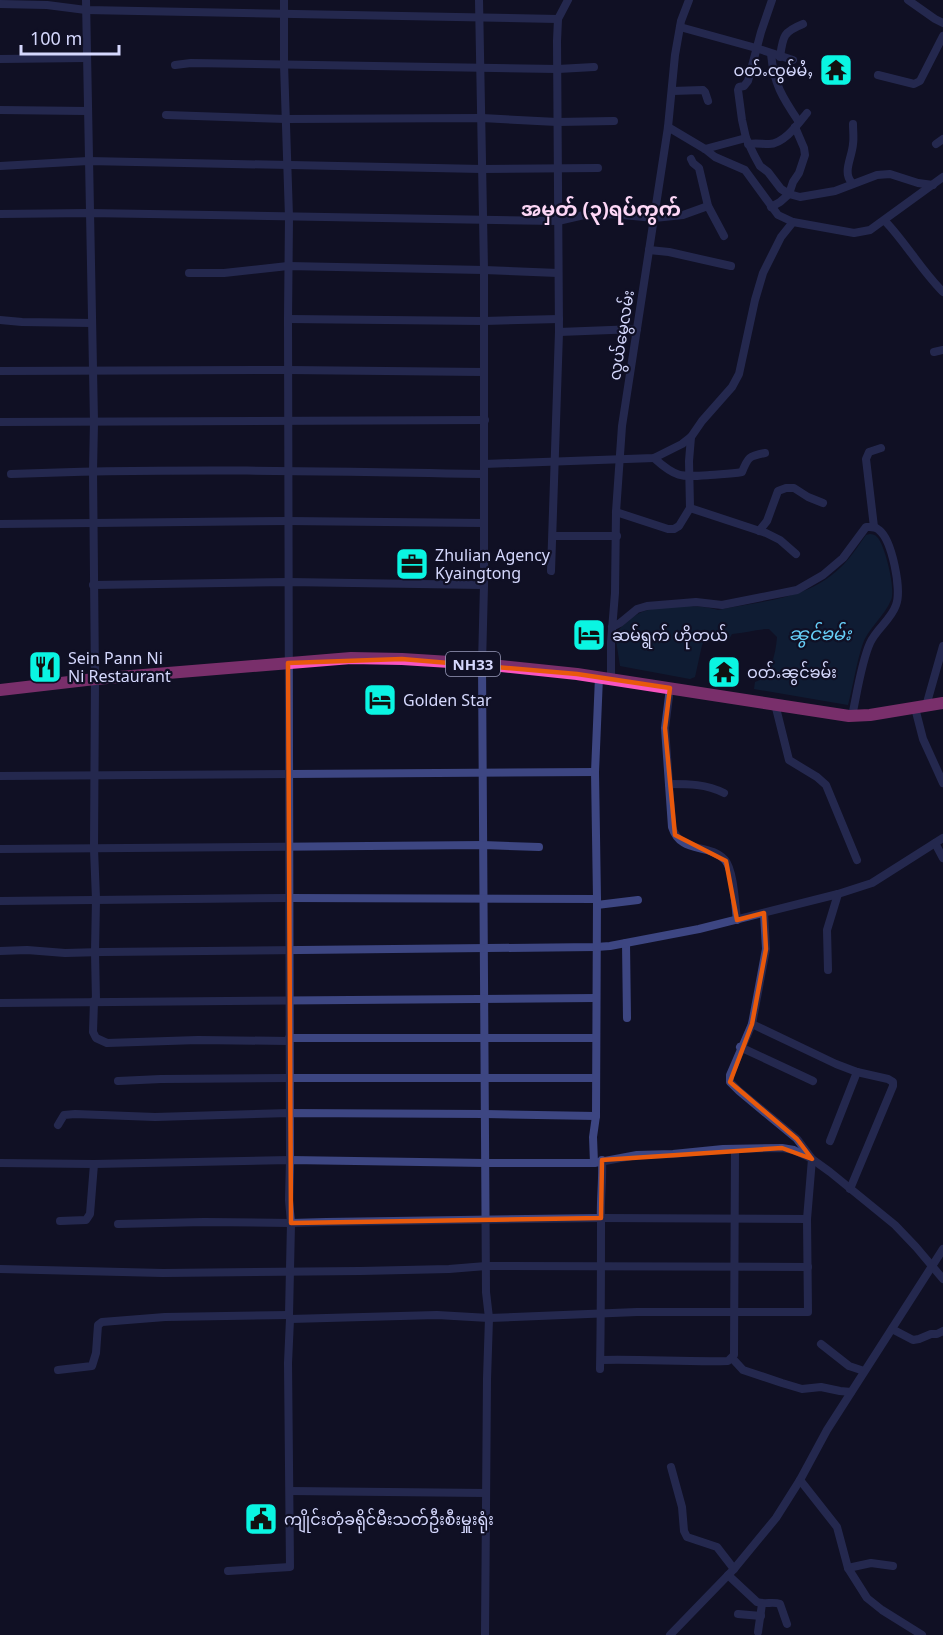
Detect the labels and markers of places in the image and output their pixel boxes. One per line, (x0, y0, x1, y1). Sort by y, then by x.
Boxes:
temple icon: ဝတ်ႉၸွမ်မႆႇ (818, 52, 854, 88)
place label: ဝတ်ႉၸွမ်မႆႇ (734, 59, 813, 84)
place label: Zhulian Agency Kyaingtong (435, 544, 551, 584)
office icon: Zhulian Agency Kyaingtong (394, 546, 430, 582)
hotel icon: ဆမ်ရွက် ဟိုတယ် (571, 617, 607, 653)
place label: ဆမ်ရွက် ဟိုတယ် (612, 624, 728, 650)
place label: Sein Pann Ni Ni Restaurant (68, 647, 171, 687)
restaurant icon: Sein Pann Ni Ni Restaurant (27, 649, 63, 685)
temple icon: ဝတ်ႉၼွင်ၶမ်း (706, 654, 742, 690)
place label: ဝတ်ႉၼွင်ၶမ်း (747, 661, 837, 686)
hotel icon: Golden Star (362, 682, 398, 718)
place label: Golden Star (403, 689, 492, 711)
public building icon: ကျိုင်းတုံခရိုင်မီးသတ်ဦးစီးမှူးရုံး (243, 1501, 279, 1537)
place label: ကျိုင်းတုံခရိုင်မီးသတ်ဦးစီးမှူးရုံး (284, 1508, 494, 1534)

